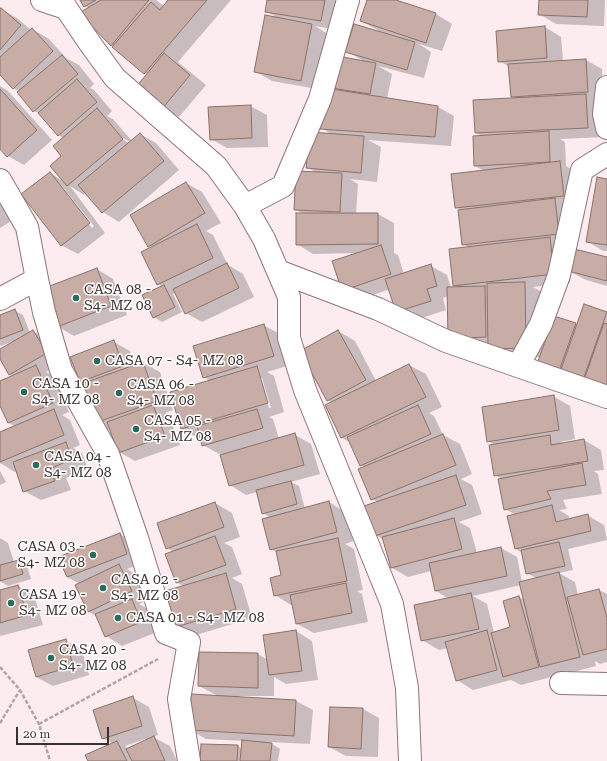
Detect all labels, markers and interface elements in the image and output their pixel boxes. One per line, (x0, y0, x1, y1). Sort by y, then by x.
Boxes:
place label: CASA 08 - S4- MZ 08 (84, 282, 152, 314)
marker: CASA 08 - S4- MZ 08 (71, 293, 81, 303)
place label: CASA 07 - S4- MZ 08 (105, 353, 244, 369)
marker: CASA 07 - S4- MZ 08 (92, 356, 102, 366)
place label: CASA 10 - S4- MZ 08 (32, 376, 100, 408)
place label: CASA 06 - S4- MZ 08 (127, 377, 195, 410)
marker: CASA 10 - S4- MZ 08 (19, 387, 29, 397)
marker: CASA 06 - S4- MZ 08 (114, 388, 124, 398)
place label: CASA 05 - S4- MZ 08 (144, 413, 212, 446)
marker: CASA 05 - S4- MZ 08 (131, 424, 141, 434)
place label: CASA 04 - S4- MZ 08 (44, 449, 112, 482)
marker: CASA 04 - S4- MZ 08 (31, 460, 41, 470)
place label: CASA 03 - S4- MZ 08 (17, 539, 85, 572)
marker: CASA 03 - S4- MZ 08 (88, 550, 98, 560)
place label: CASA 02 - S4- MZ 08 (111, 572, 179, 604)
marker: CASA 02 - S4- MZ 08 (98, 583, 108, 593)
place label: CASA 19 - S4- MZ 08 (19, 587, 87, 620)
marker: CASA 19 - S4- MZ 08 (6, 598, 16, 608)
place label: CASA 01 - S4- MZ 08 (126, 610, 265, 626)
marker: CASA 01 - S4- MZ 08 (113, 613, 123, 623)
place label: CASA 20 - S4- MZ 08 (59, 642, 127, 674)
marker: CASA 20 - S4- MZ 08 (46, 653, 56, 663)
scale bar (18, 719, 111, 745)
text: 20 m (23, 727, 50, 741)

